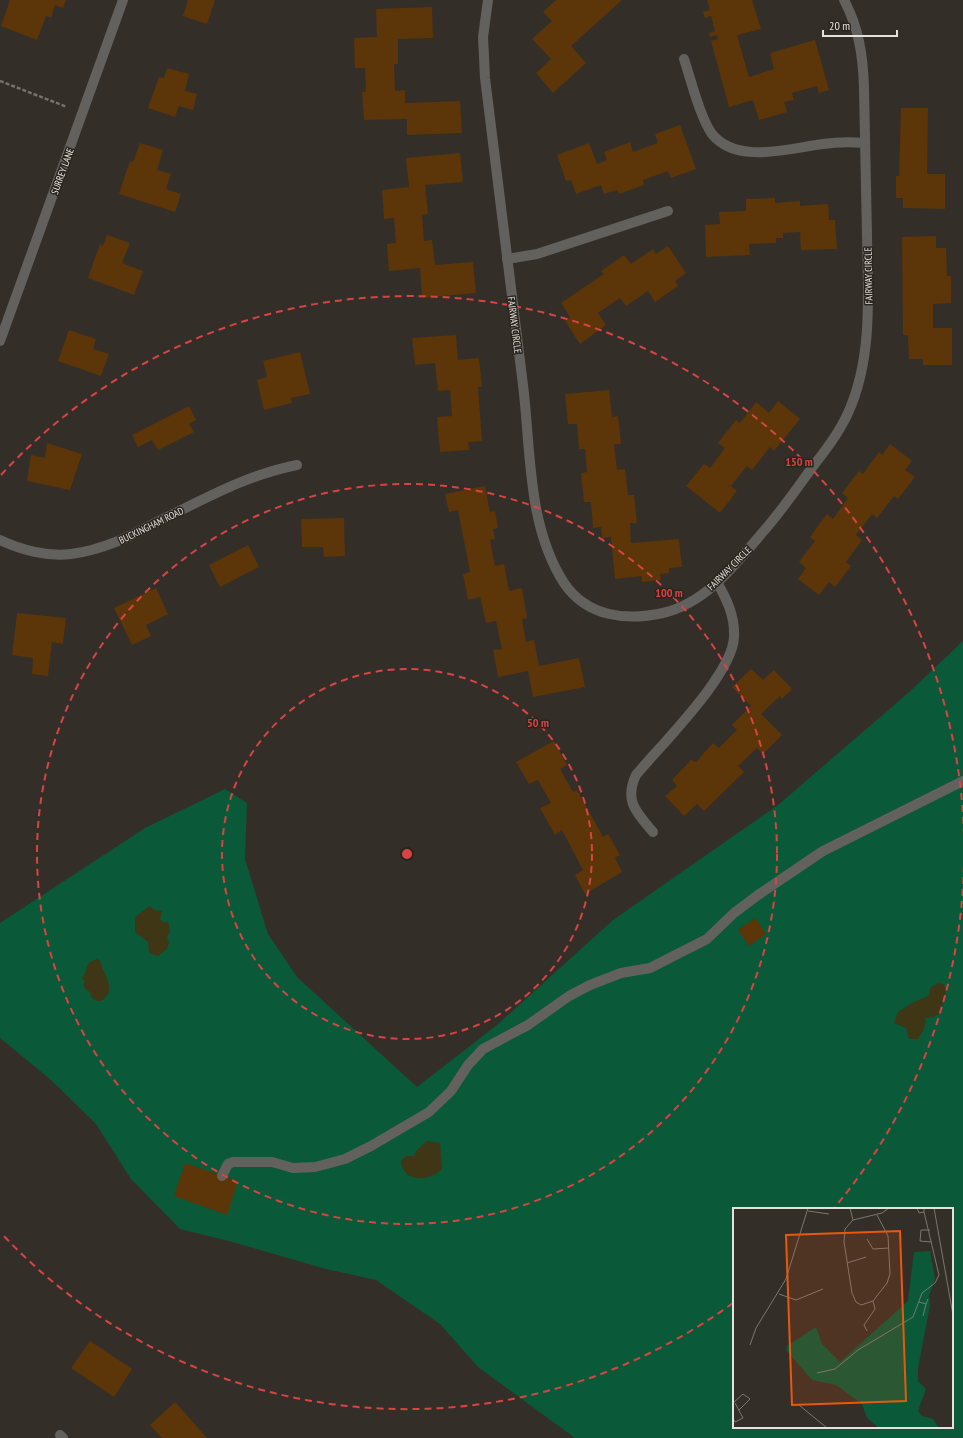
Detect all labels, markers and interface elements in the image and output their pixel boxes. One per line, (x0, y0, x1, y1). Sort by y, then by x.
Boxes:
scale bar (823, 12, 897, 38)
text: 20 m (829, 18, 850, 33)
street label: SURREY LANE (48, 146, 77, 196)
street label: FAIRWAY CIRCLE (862, 247, 875, 305)
street label: FAIRWAY CIRCLE (505, 296, 524, 354)
text: 150 m (785, 454, 813, 469)
street label: BUCKINGHAM ROAD (117, 504, 186, 547)
street label: FAIRWAY CIRCLE (705, 544, 754, 593)
text: 100 m (655, 585, 683, 600)
text: 50 m (527, 715, 549, 730)
centre of rings (400, 847, 414, 861)
inset map (733, 1208, 953, 1428)

